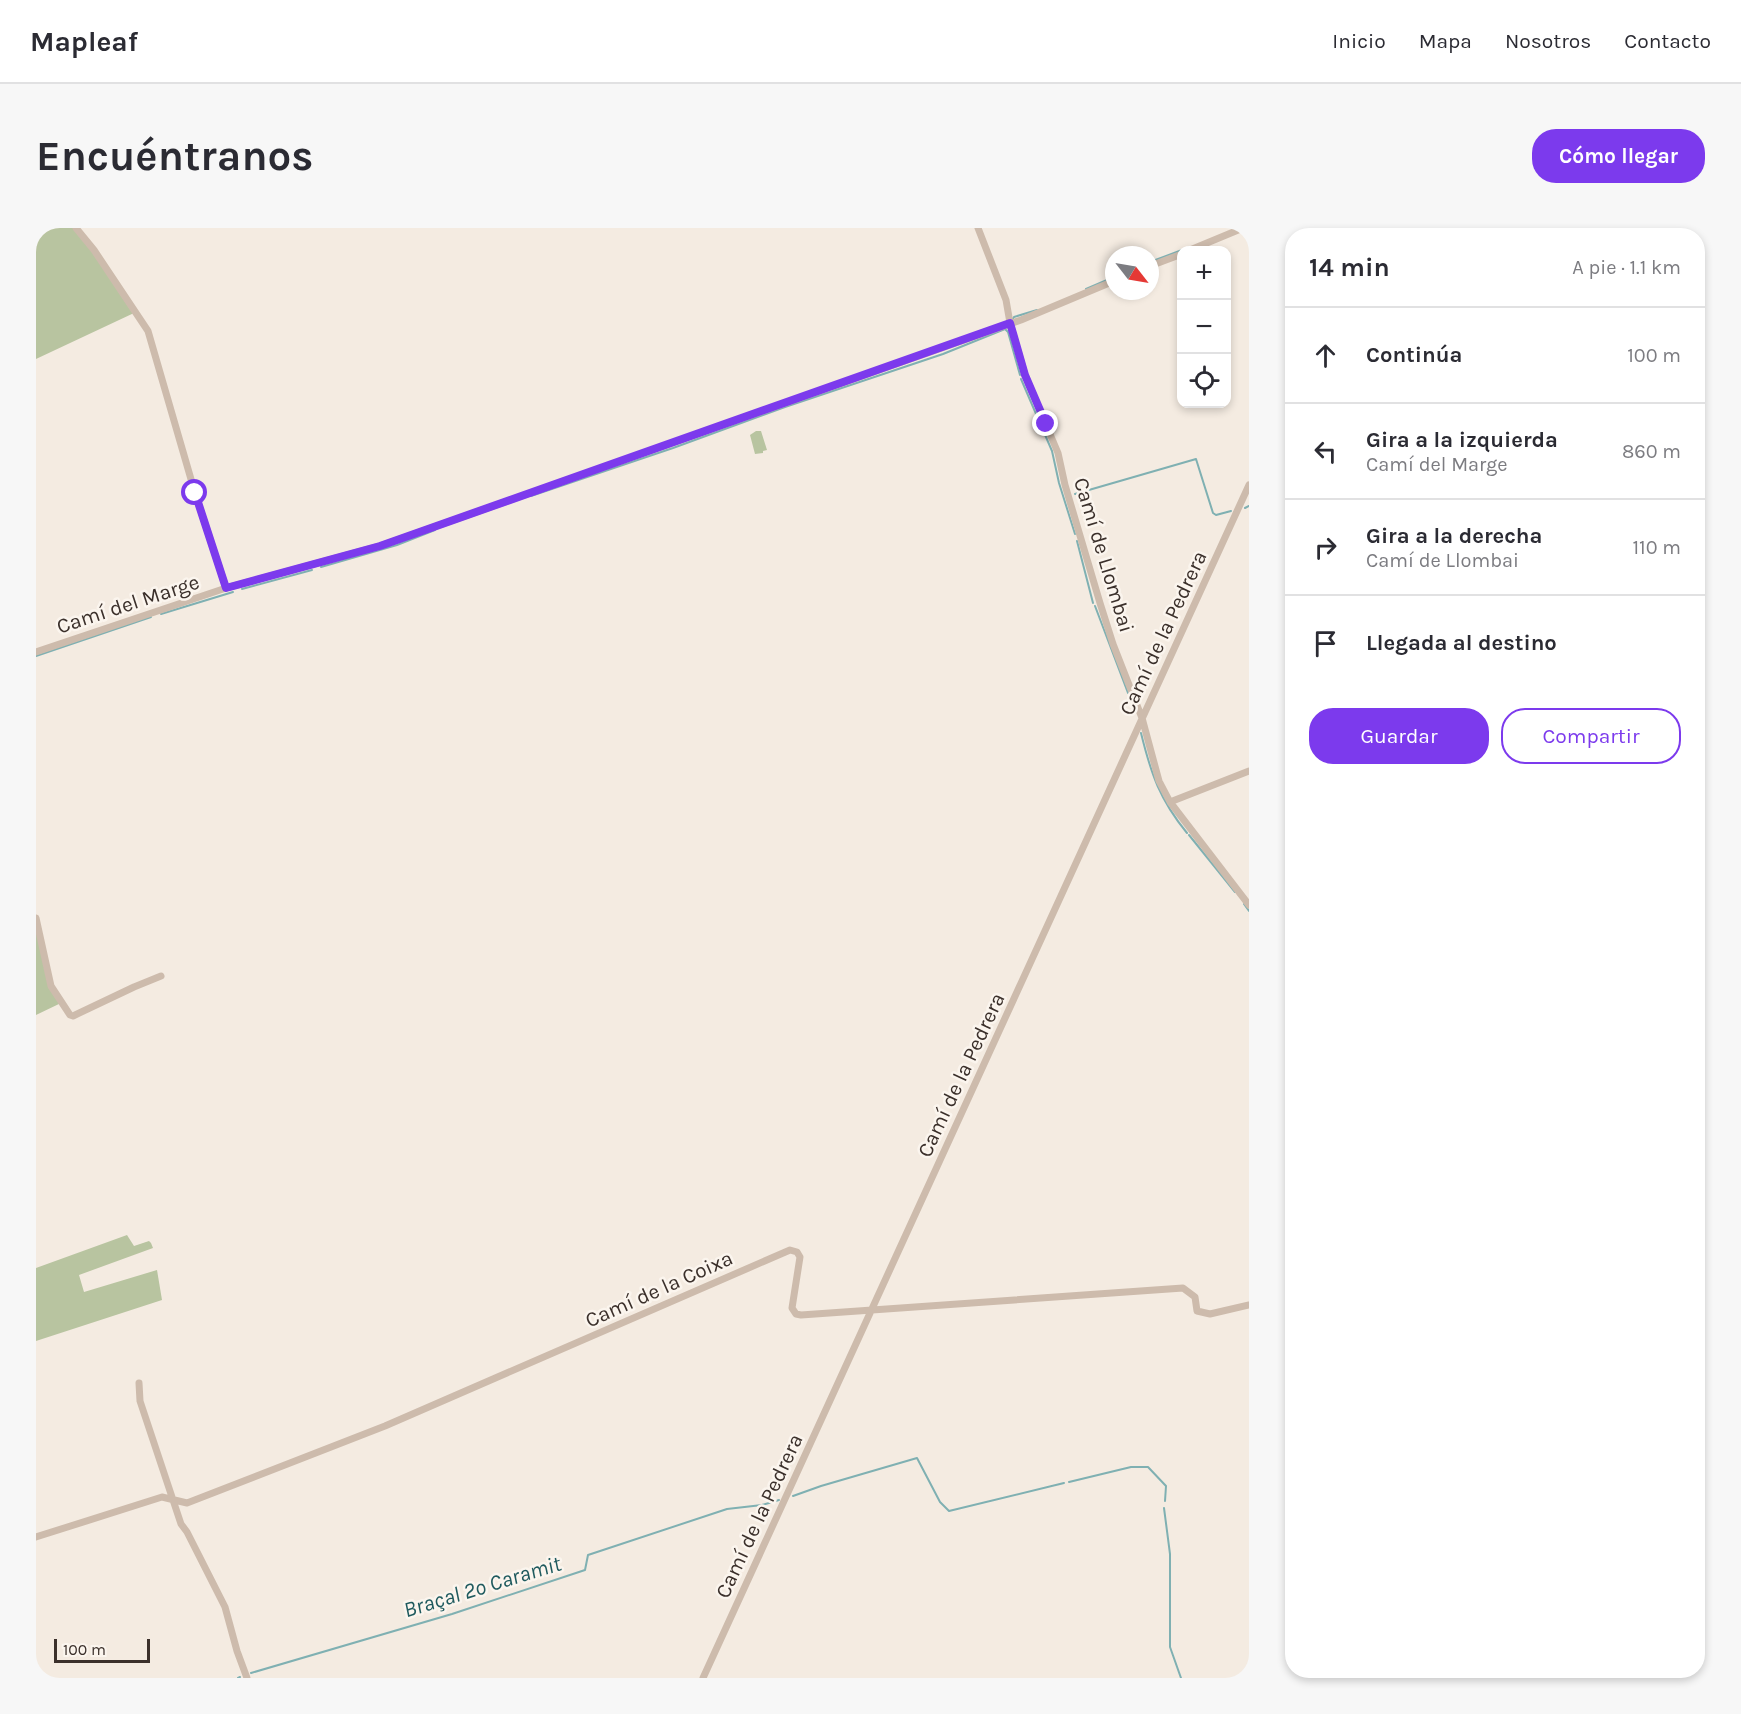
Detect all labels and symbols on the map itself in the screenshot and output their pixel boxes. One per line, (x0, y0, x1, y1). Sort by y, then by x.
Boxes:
north arrow (1105, 246, 1159, 300)
route end (1032, 410, 1058, 436)
street label: Camí de Llombai (1069, 475, 1139, 635)
route start (181, 479, 207, 505)
street label: Camí de la Pedrera (1114, 547, 1212, 719)
street label: Camí del Marge (54, 570, 202, 638)
street label: Camí de la Pedrera (912, 989, 1010, 1161)
street label: Camí de la Coixa (582, 1246, 736, 1332)
street label: Camí de la Pedrera (710, 1430, 808, 1602)
water label: Braçal 2º Caramit (400, 1551, 565, 1623)
scale bar (54, 1636, 150, 1664)

